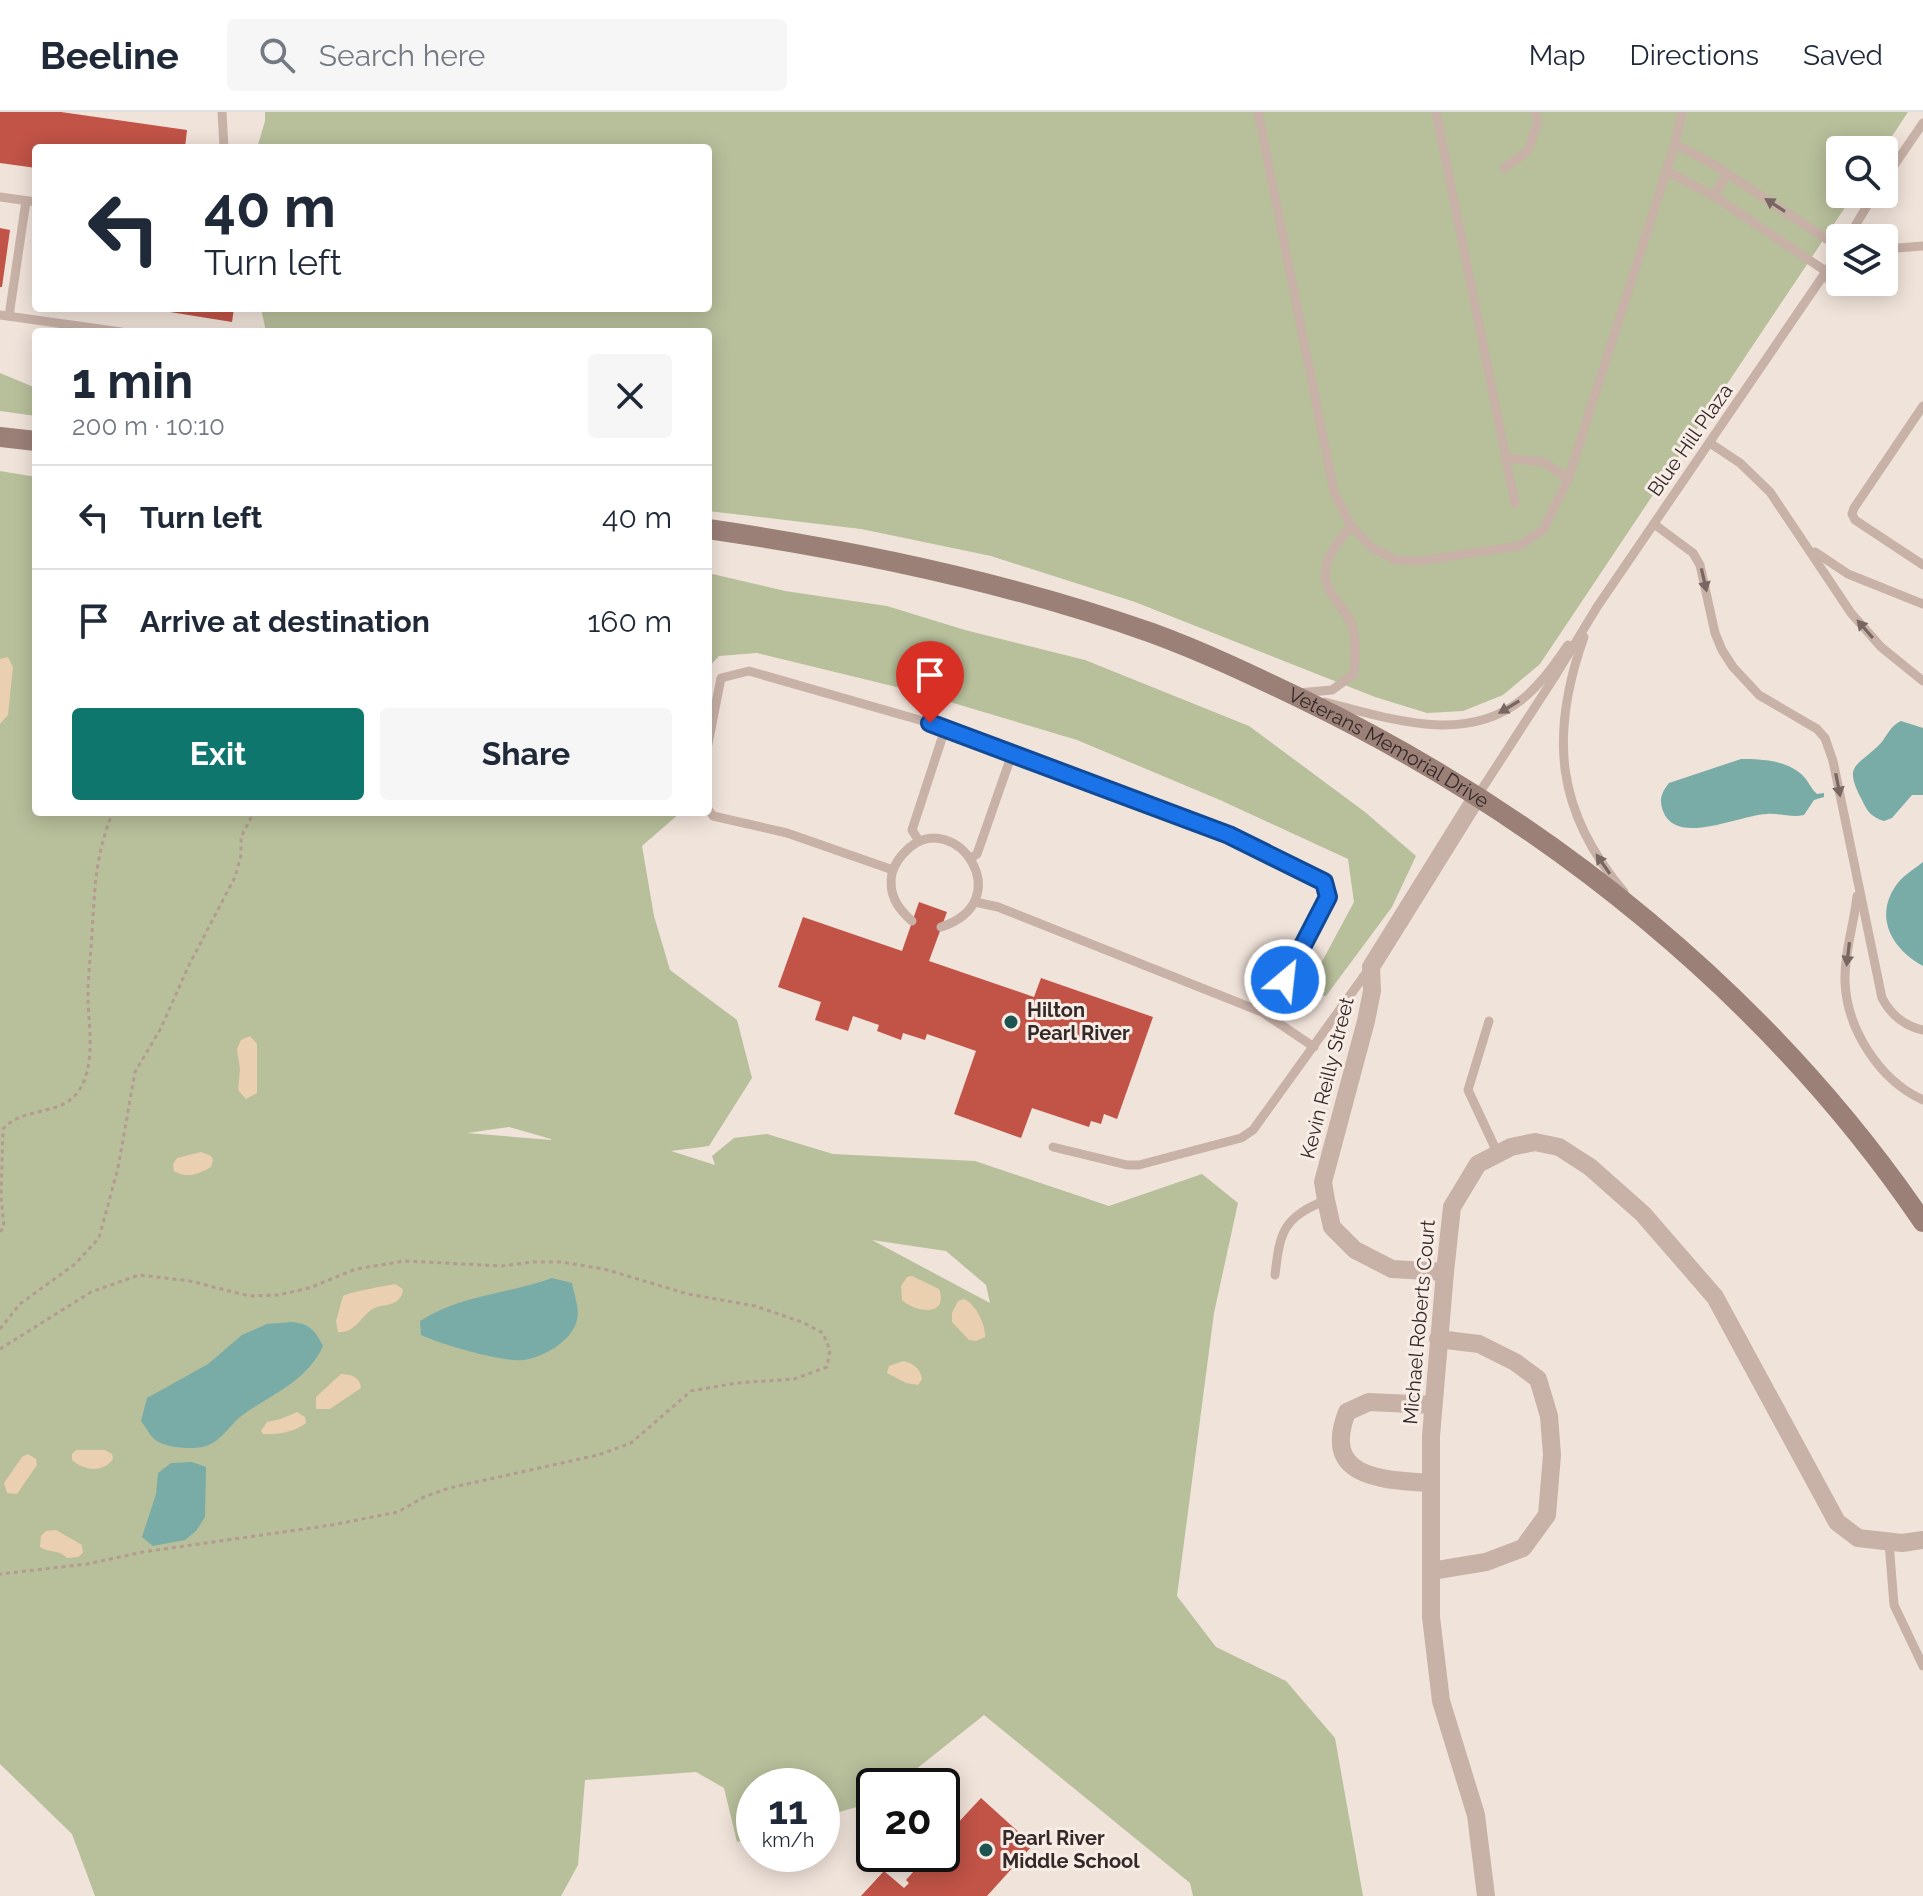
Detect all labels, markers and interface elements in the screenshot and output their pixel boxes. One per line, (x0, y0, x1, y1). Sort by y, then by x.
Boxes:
search box (227, 19, 787, 91)
text: Beeline (40, 33, 179, 78)
icon: search (255, 33, 299, 77)
text: Search here (319, 38, 485, 73)
text: Map (1529, 39, 1586, 72)
text: Directions (1630, 39, 1759, 72)
text: Saved (1803, 39, 1883, 72)
map controls (1826, 136, 1898, 296)
button: search (1826, 136, 1898, 208)
text: 40 m (204, 174, 336, 240)
icon: left (72, 176, 176, 280)
one-way arrow (1764, 198, 1785, 213)
button: layers (1826, 224, 1898, 296)
text: Turn left (204, 241, 342, 283)
text: 1 min (72, 353, 193, 409)
button: close (588, 354, 672, 438)
street label: Blue Hill Plaza (1642, 379, 1738, 501)
text: 200 m · 10:10 (72, 411, 225, 441)
icon: left (72, 495, 116, 539)
text: Turn left (140, 500, 262, 535)
text: 40 m (602, 500, 672, 535)
one-way arrow (1698, 567, 1711, 592)
icon: arrive (72, 599, 116, 643)
text: Arrive at destination (140, 604, 430, 639)
text: 160 m (587, 604, 672, 639)
one-way arrow (1857, 620, 1874, 640)
pin (896, 641, 964, 723)
icon: arrive (908, 653, 952, 697)
street label: Veterans Memorial Drive (1284, 682, 1494, 813)
one-way arrow (1498, 700, 1520, 714)
button: Exit (72, 708, 364, 800)
button: Share (380, 708, 672, 800)
one-way arrow (1832, 773, 1845, 798)
one-way arrow (1596, 854, 1611, 875)
position arrow (1243, 938, 1327, 1022)
one-way arrow (1841, 942, 1854, 967)
street label: Kevin Reilly Street (1295, 994, 1359, 1161)
place label: Hilton Pearl River (1027, 998, 1130, 1045)
marker: Hilton Pearl River (1002, 1013, 1020, 1031)
street label: Michael Roberts Court (1398, 1218, 1440, 1425)
speed limit sign: 20 (856, 1768, 960, 1872)
text: 11 (768, 1786, 808, 1833)
place label: Pearl River Middle School (1002, 1826, 1140, 1873)
text: km/h (762, 1828, 814, 1852)
marker: Pearl River Middle School (977, 1841, 995, 1859)

